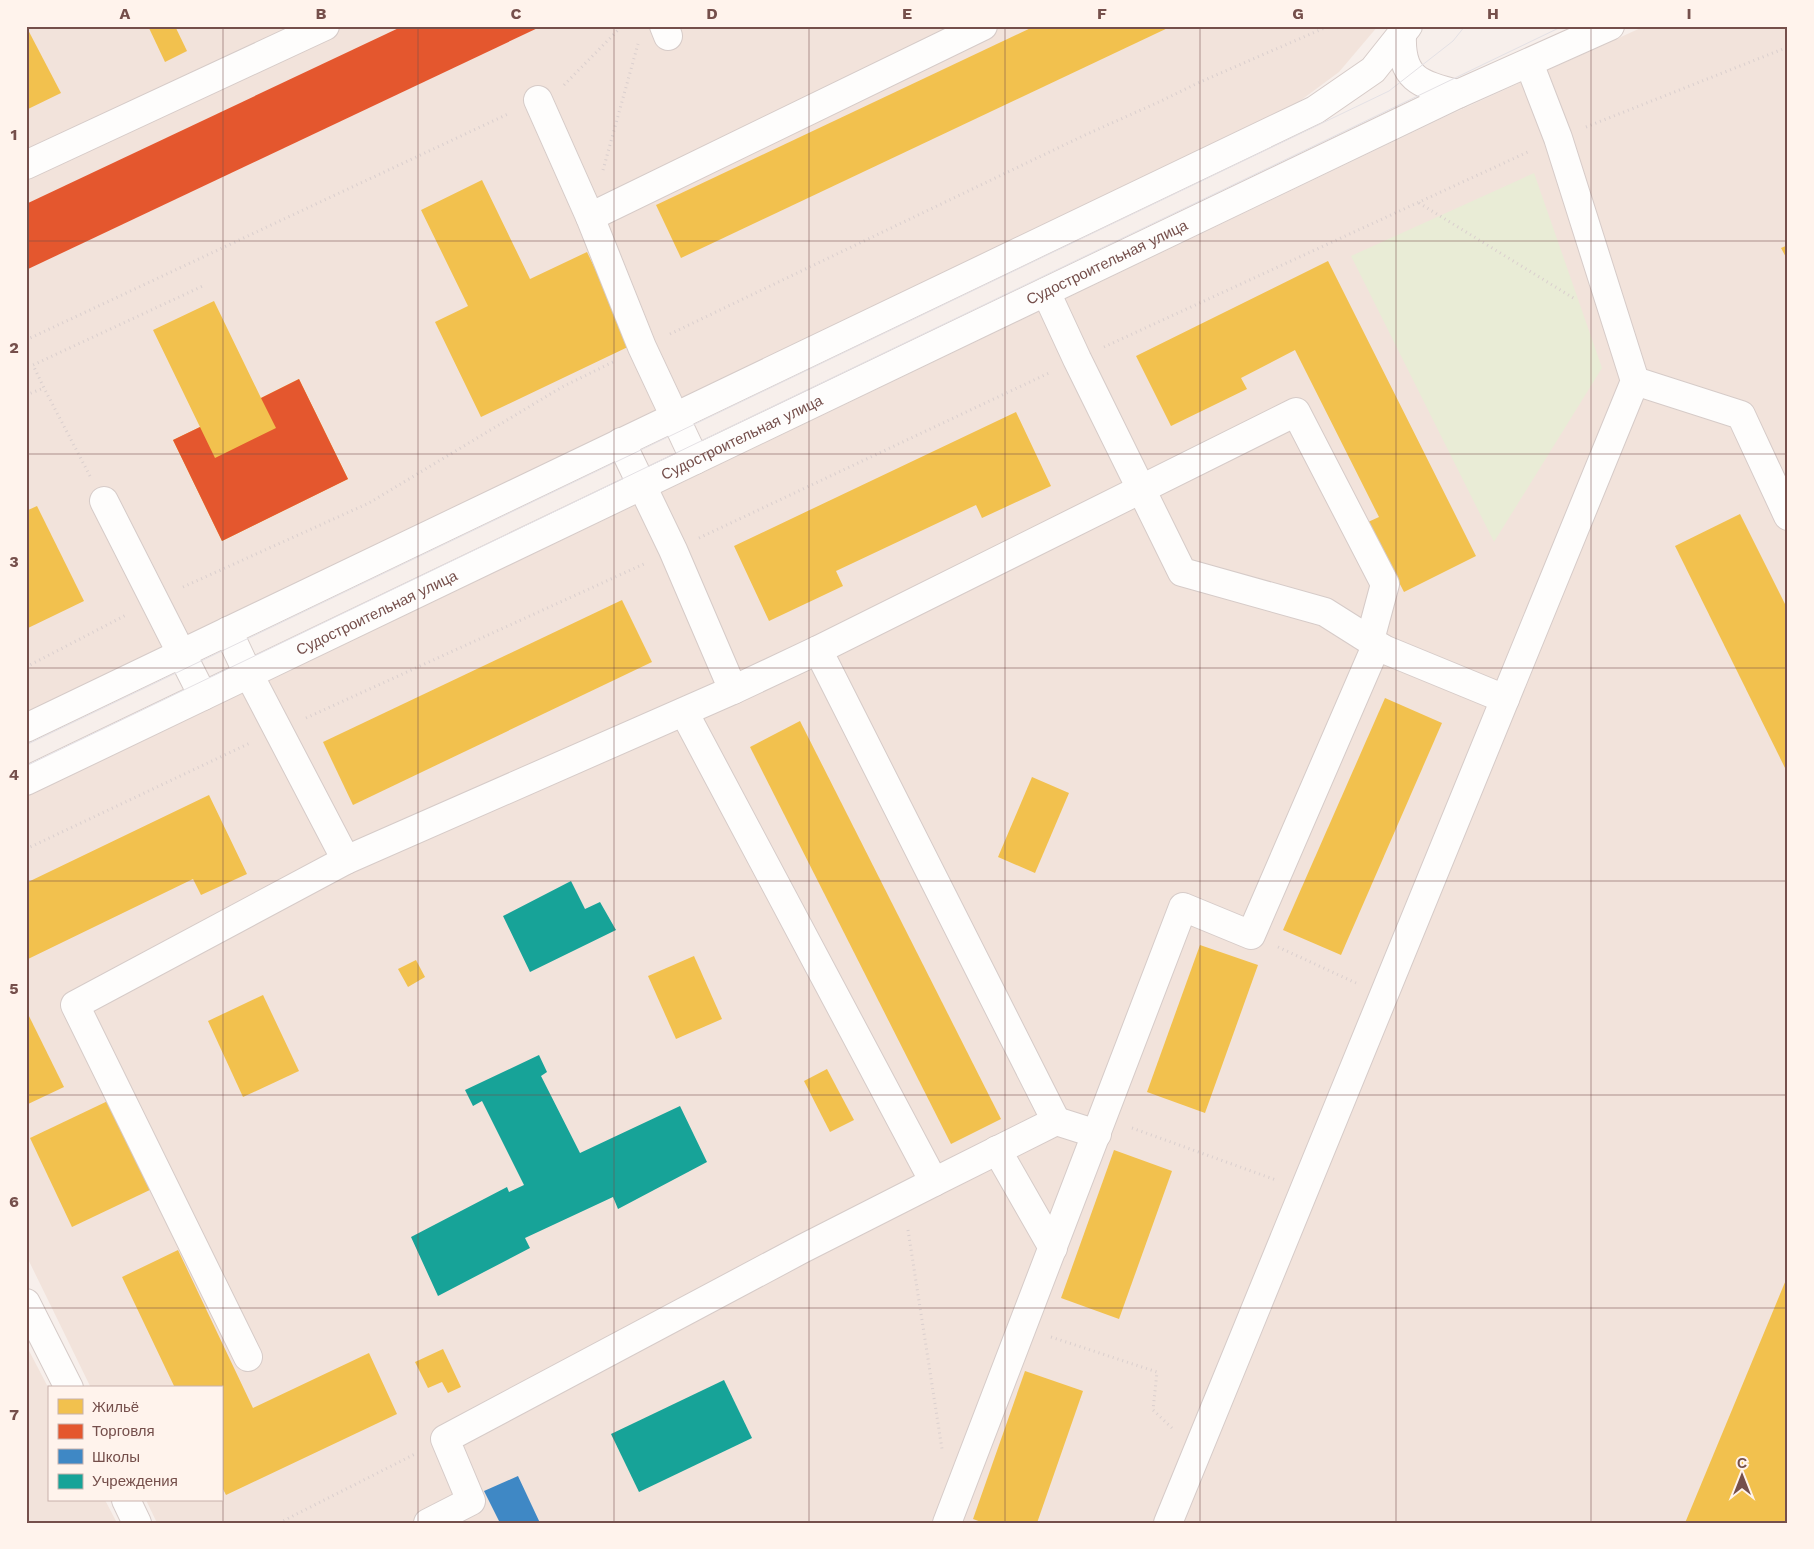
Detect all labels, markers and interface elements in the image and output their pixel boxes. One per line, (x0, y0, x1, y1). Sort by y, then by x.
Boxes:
text: A (120, 4, 131, 23)
text: B (316, 4, 327, 23)
text: C (511, 4, 522, 23)
text: D (706, 4, 718, 23)
text: E (902, 4, 912, 23)
text: F (1097, 4, 1107, 23)
text: G (1292, 4, 1304, 23)
text: H (1487, 4, 1499, 23)
text: I (1686, 4, 1692, 23)
text: 1 (11, 125, 17, 144)
street label: Судостроительная улица (1023, 216, 1191, 309)
text: 2 (9, 338, 19, 357)
street label: Судостроительная улица (658, 391, 826, 484)
text: 3 (9, 552, 19, 571)
street label: Судостроительная улица (293, 566, 461, 659)
text: 4 (9, 765, 19, 784)
text: 5 (9, 979, 19, 998)
text: 6 (9, 1192, 19, 1211)
legend (48, 1386, 222, 1502)
text: Жильё (92, 1398, 139, 1416)
text: 7 (9, 1405, 19, 1424)
text: Торговля (92, 1422, 155, 1440)
text: Школы (92, 1448, 140, 1466)
north arrow (1716, 1452, 1766, 1502)
text: С (1737, 1455, 1747, 1471)
text: Учреждения (92, 1472, 178, 1490)

